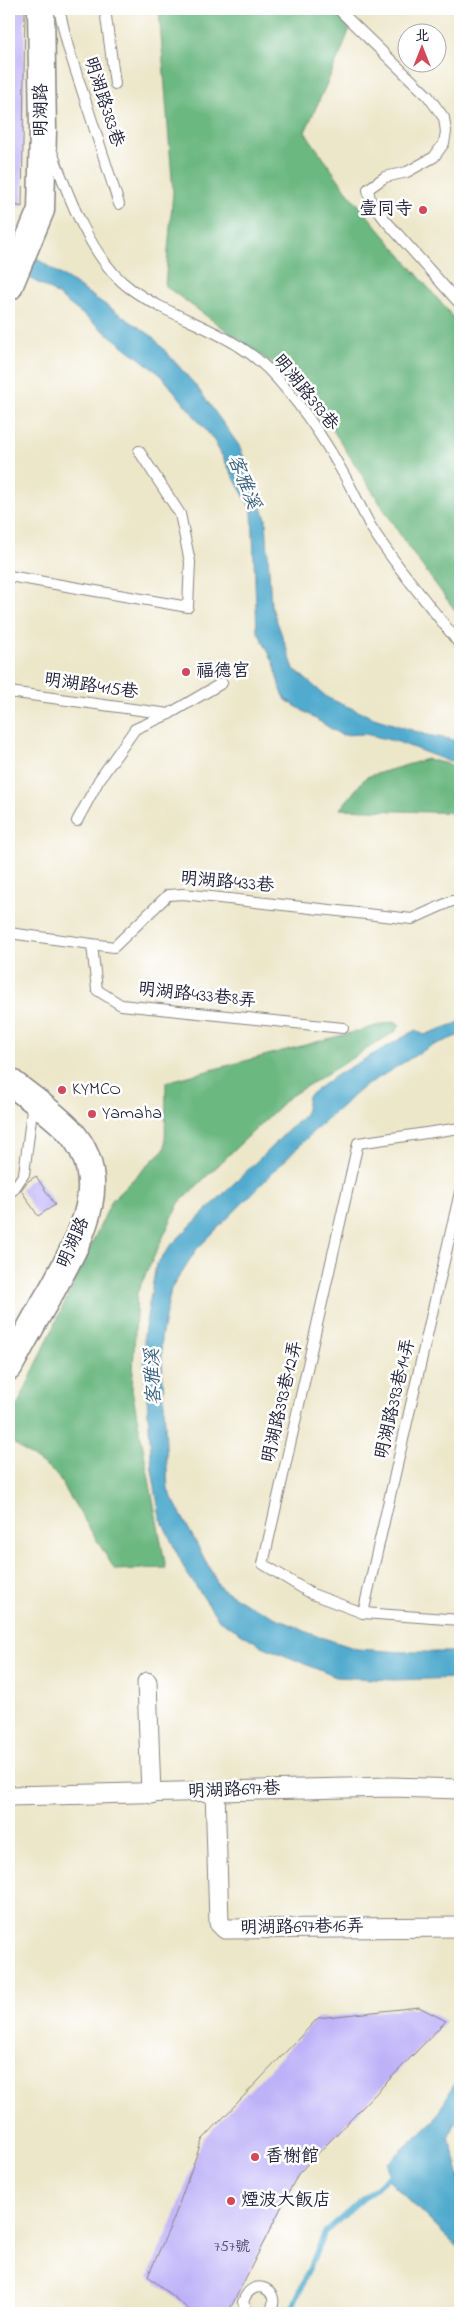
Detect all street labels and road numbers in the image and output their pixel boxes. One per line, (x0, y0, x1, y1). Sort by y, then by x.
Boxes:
street label: 明湖路383巷 (76, 53, 130, 151)
street label: 明湖路 (29, 83, 55, 137)
street label: 明湖路393巷 (266, 349, 344, 437)
street label: 明湖路415巷 (42, 667, 140, 707)
street label: 明湖路433巷 (179, 866, 275, 900)
street label: 明湖路433巷8弄 (136, 977, 258, 1015)
street label: 明湖路 (51, 1213, 97, 1273)
street label: 明湖路393巷14弄 (369, 1336, 423, 1462)
street label: 明湖路393巷12弄 (256, 1338, 310, 1466)
street label: 明湖路697巷 (187, 1776, 281, 1806)
street label: 明湖路697巷16弄 (240, 1914, 364, 1942)

